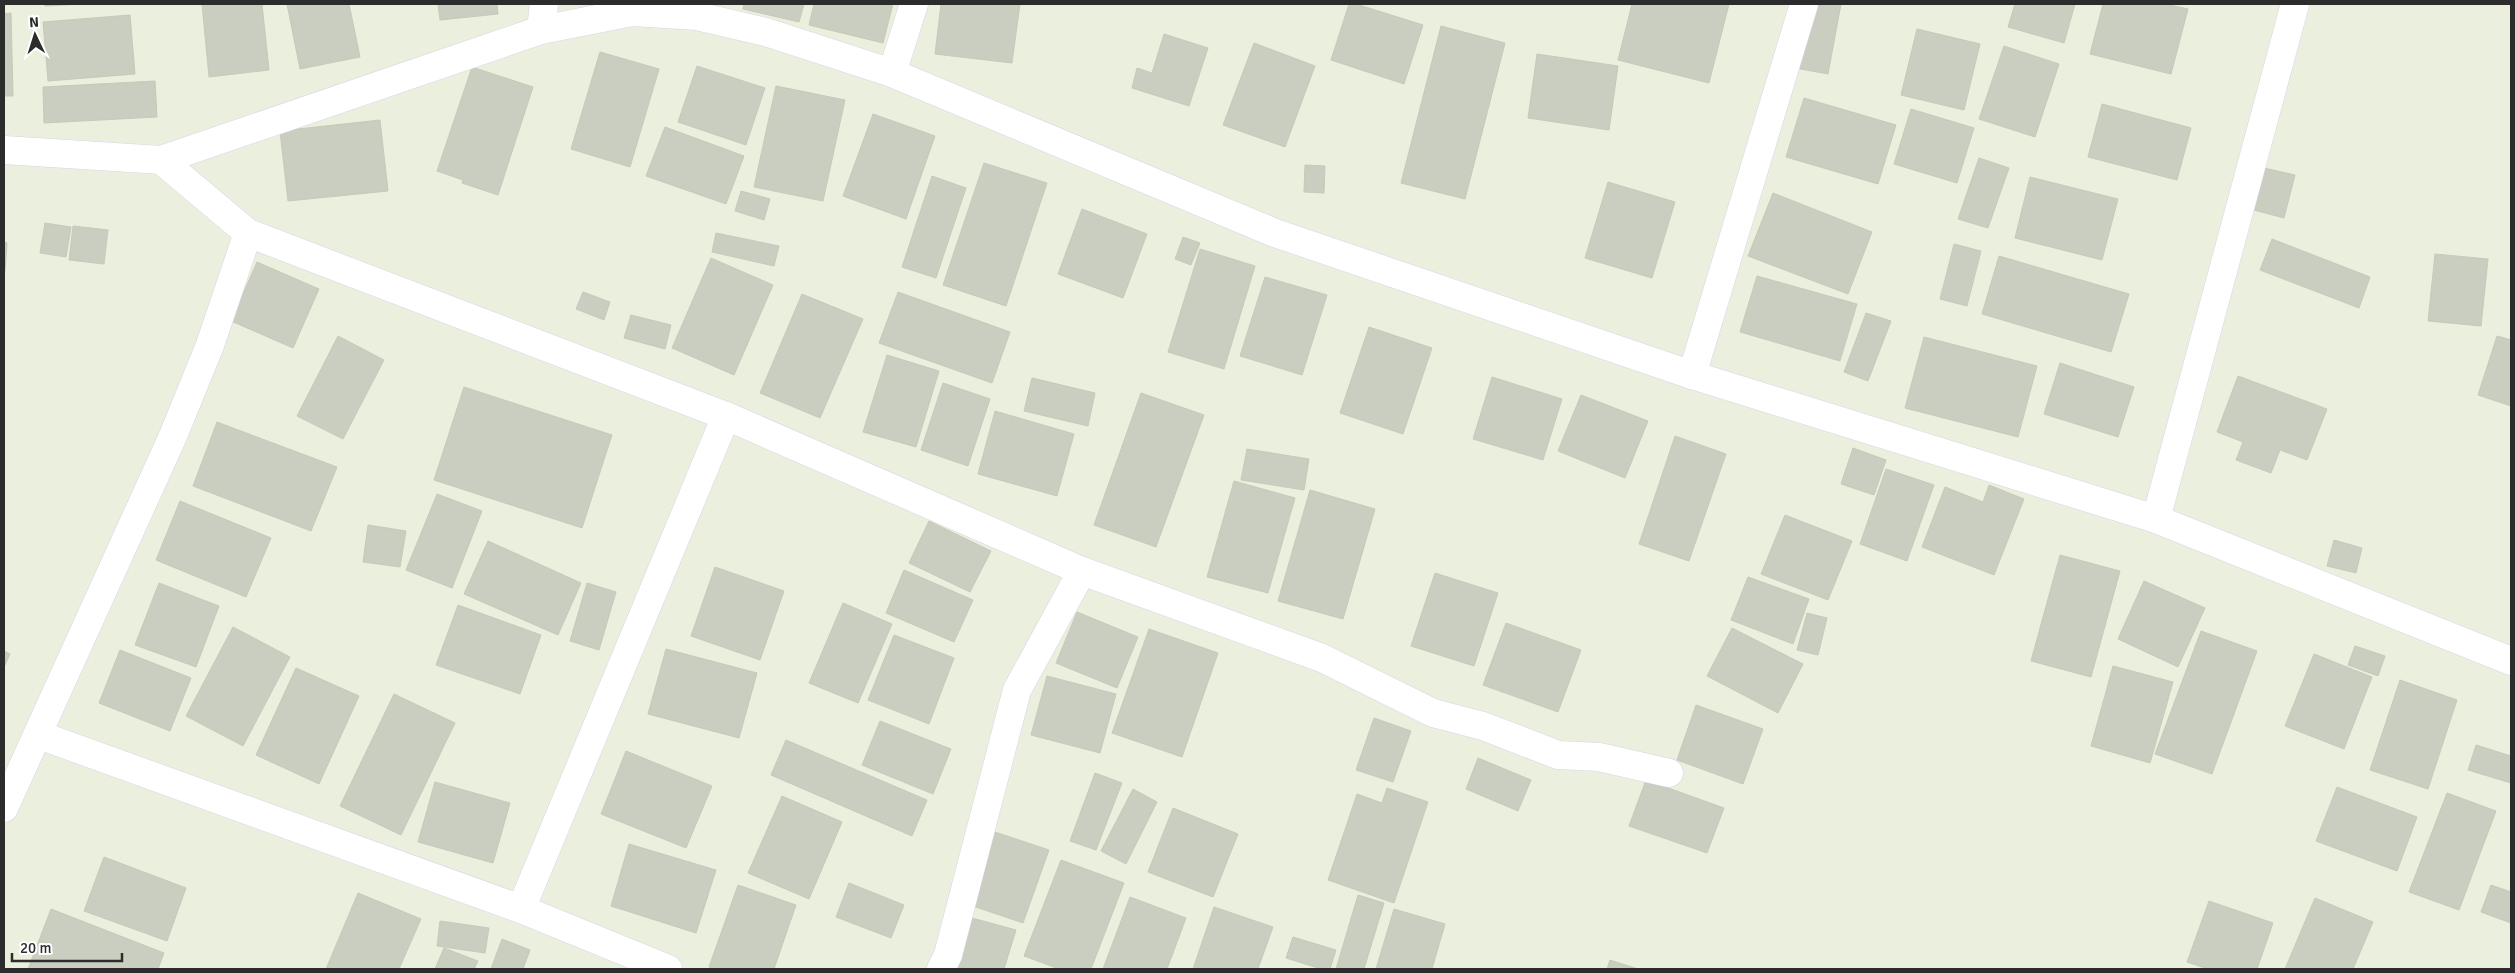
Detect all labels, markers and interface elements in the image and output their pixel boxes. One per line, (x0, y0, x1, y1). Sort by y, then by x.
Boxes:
north arrow (10, 10, 60, 60)
text: N (29, 14, 40, 31)
scale bar (12, 930, 122, 962)
text: 20 m (20, 939, 51, 957)

